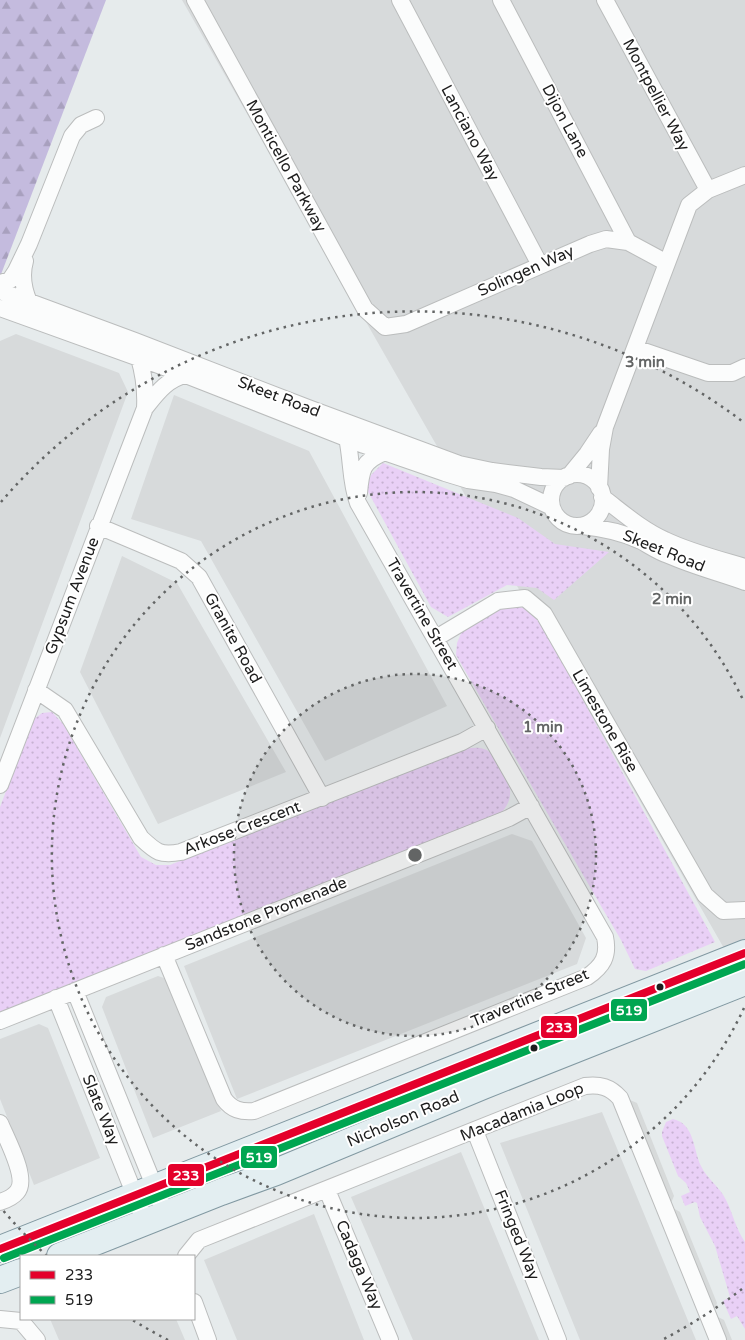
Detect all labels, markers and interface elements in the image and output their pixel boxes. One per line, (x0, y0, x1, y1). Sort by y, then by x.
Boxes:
street label: Montpellier Way (618, 36, 694, 155)
street label: Lanciano Way (436, 81, 504, 185)
street label: Dijon Lane (537, 81, 593, 161)
street label: Monticello Parkway (241, 96, 331, 236)
street label: Solingen Way (475, 241, 578, 301)
text: 3 min (625, 353, 665, 371)
street label: Skeet Road (235, 372, 323, 422)
street label: Skeet Road (620, 525, 708, 577)
street label: Gypsum Avenue (40, 534, 104, 658)
street label: Travertine Street (382, 554, 462, 674)
street label: Granite Road (200, 589, 266, 687)
text: 2 min (652, 590, 692, 608)
street label: Limestone Rise (567, 666, 643, 776)
text: 1 min (523, 718, 563, 736)
street label: Arkose Crescent (181, 796, 303, 860)
centre of rings (406, 846, 424, 864)
street label: Sandstone Promenade (182, 872, 350, 956)
street label: Travertine Street (468, 964, 592, 1032)
unlabelled marker (655, 982, 665, 992)
line badge: 519 (610, 998, 648, 1022)
text: 519 (616, 1002, 642, 1019)
line badge: 233 (540, 1015, 578, 1039)
text: 233 (546, 1019, 572, 1036)
unlabelled marker (529, 1043, 539, 1053)
street label: Slate Way (78, 1072, 124, 1149)
street label: Macadamia Loop (457, 1078, 587, 1146)
street label: Nicholson Road (344, 1086, 462, 1152)
line badge: 519 (240, 1145, 278, 1169)
text: 519 (246, 1149, 272, 1166)
line badge: 233 (167, 1163, 205, 1187)
text: 233 (173, 1167, 199, 1184)
street label: Fringed Way (490, 1187, 544, 1283)
street label: Cadaga Way (331, 1217, 387, 1313)
legend (20, 1255, 195, 1320)
text: 233 (65, 1266, 93, 1284)
text: 519 (65, 1291, 93, 1309)

